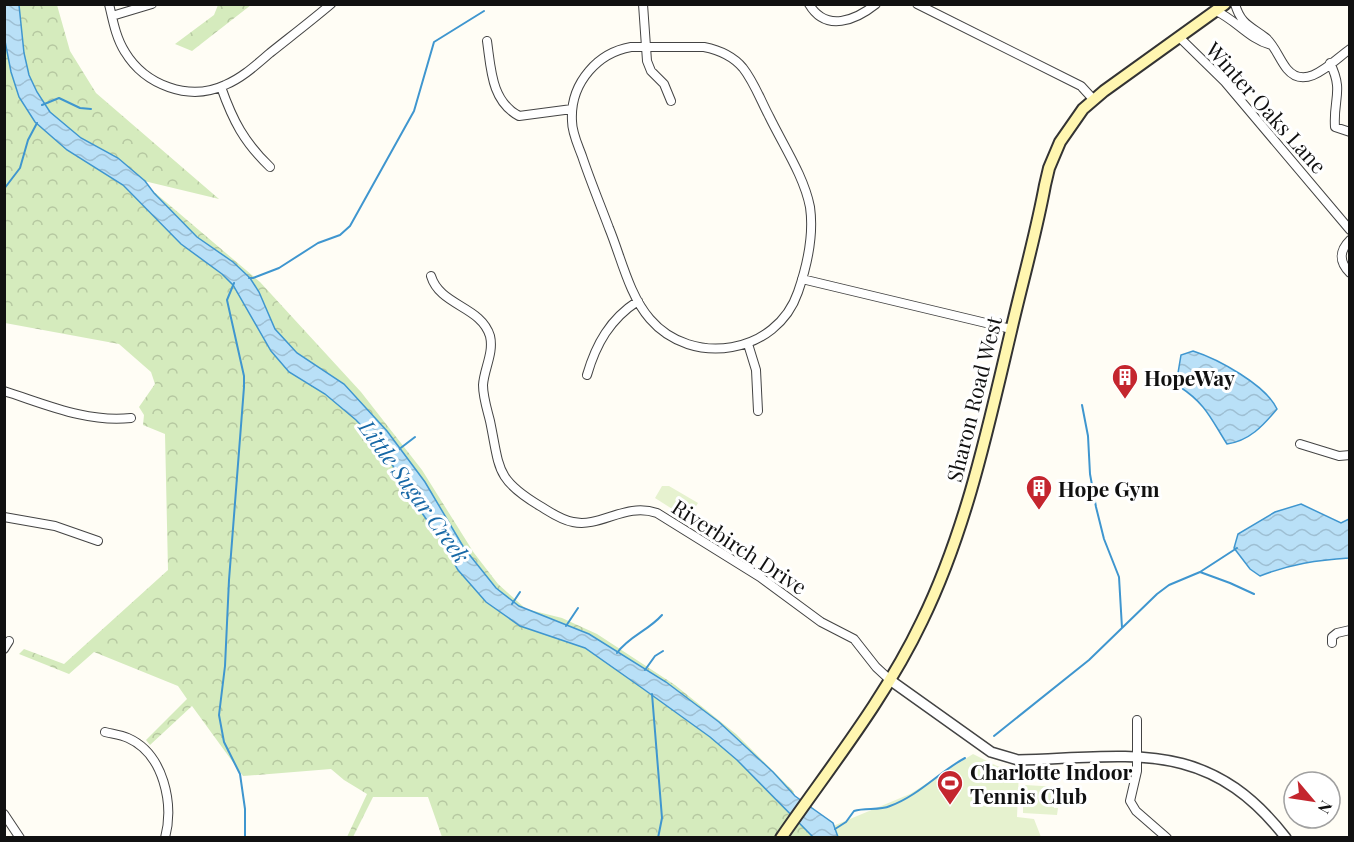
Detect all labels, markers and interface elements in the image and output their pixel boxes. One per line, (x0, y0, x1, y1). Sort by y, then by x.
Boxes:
street label: Winter Oaks Lane (1200, 35, 1333, 179)
street label: Sharon Road West (939, 313, 1007, 485)
building icon: HopeWay (1110, 362, 1140, 400)
place label: HopeWay (1144, 363, 1235, 391)
water label: Little Sugar Creek (352, 412, 477, 569)
building icon: Hope Gym (1024, 473, 1054, 511)
place label: Hope Gym (1058, 474, 1160, 502)
street label: Riverbirch Drive (667, 492, 813, 600)
place label: Charlotte Indoor Tennis Club (970, 757, 1133, 809)
sports icon: Charlotte Indoor Tennis Club (935, 768, 965, 806)
north arrow (1282, 770, 1342, 830)
text: N (1313, 797, 1338, 818)

